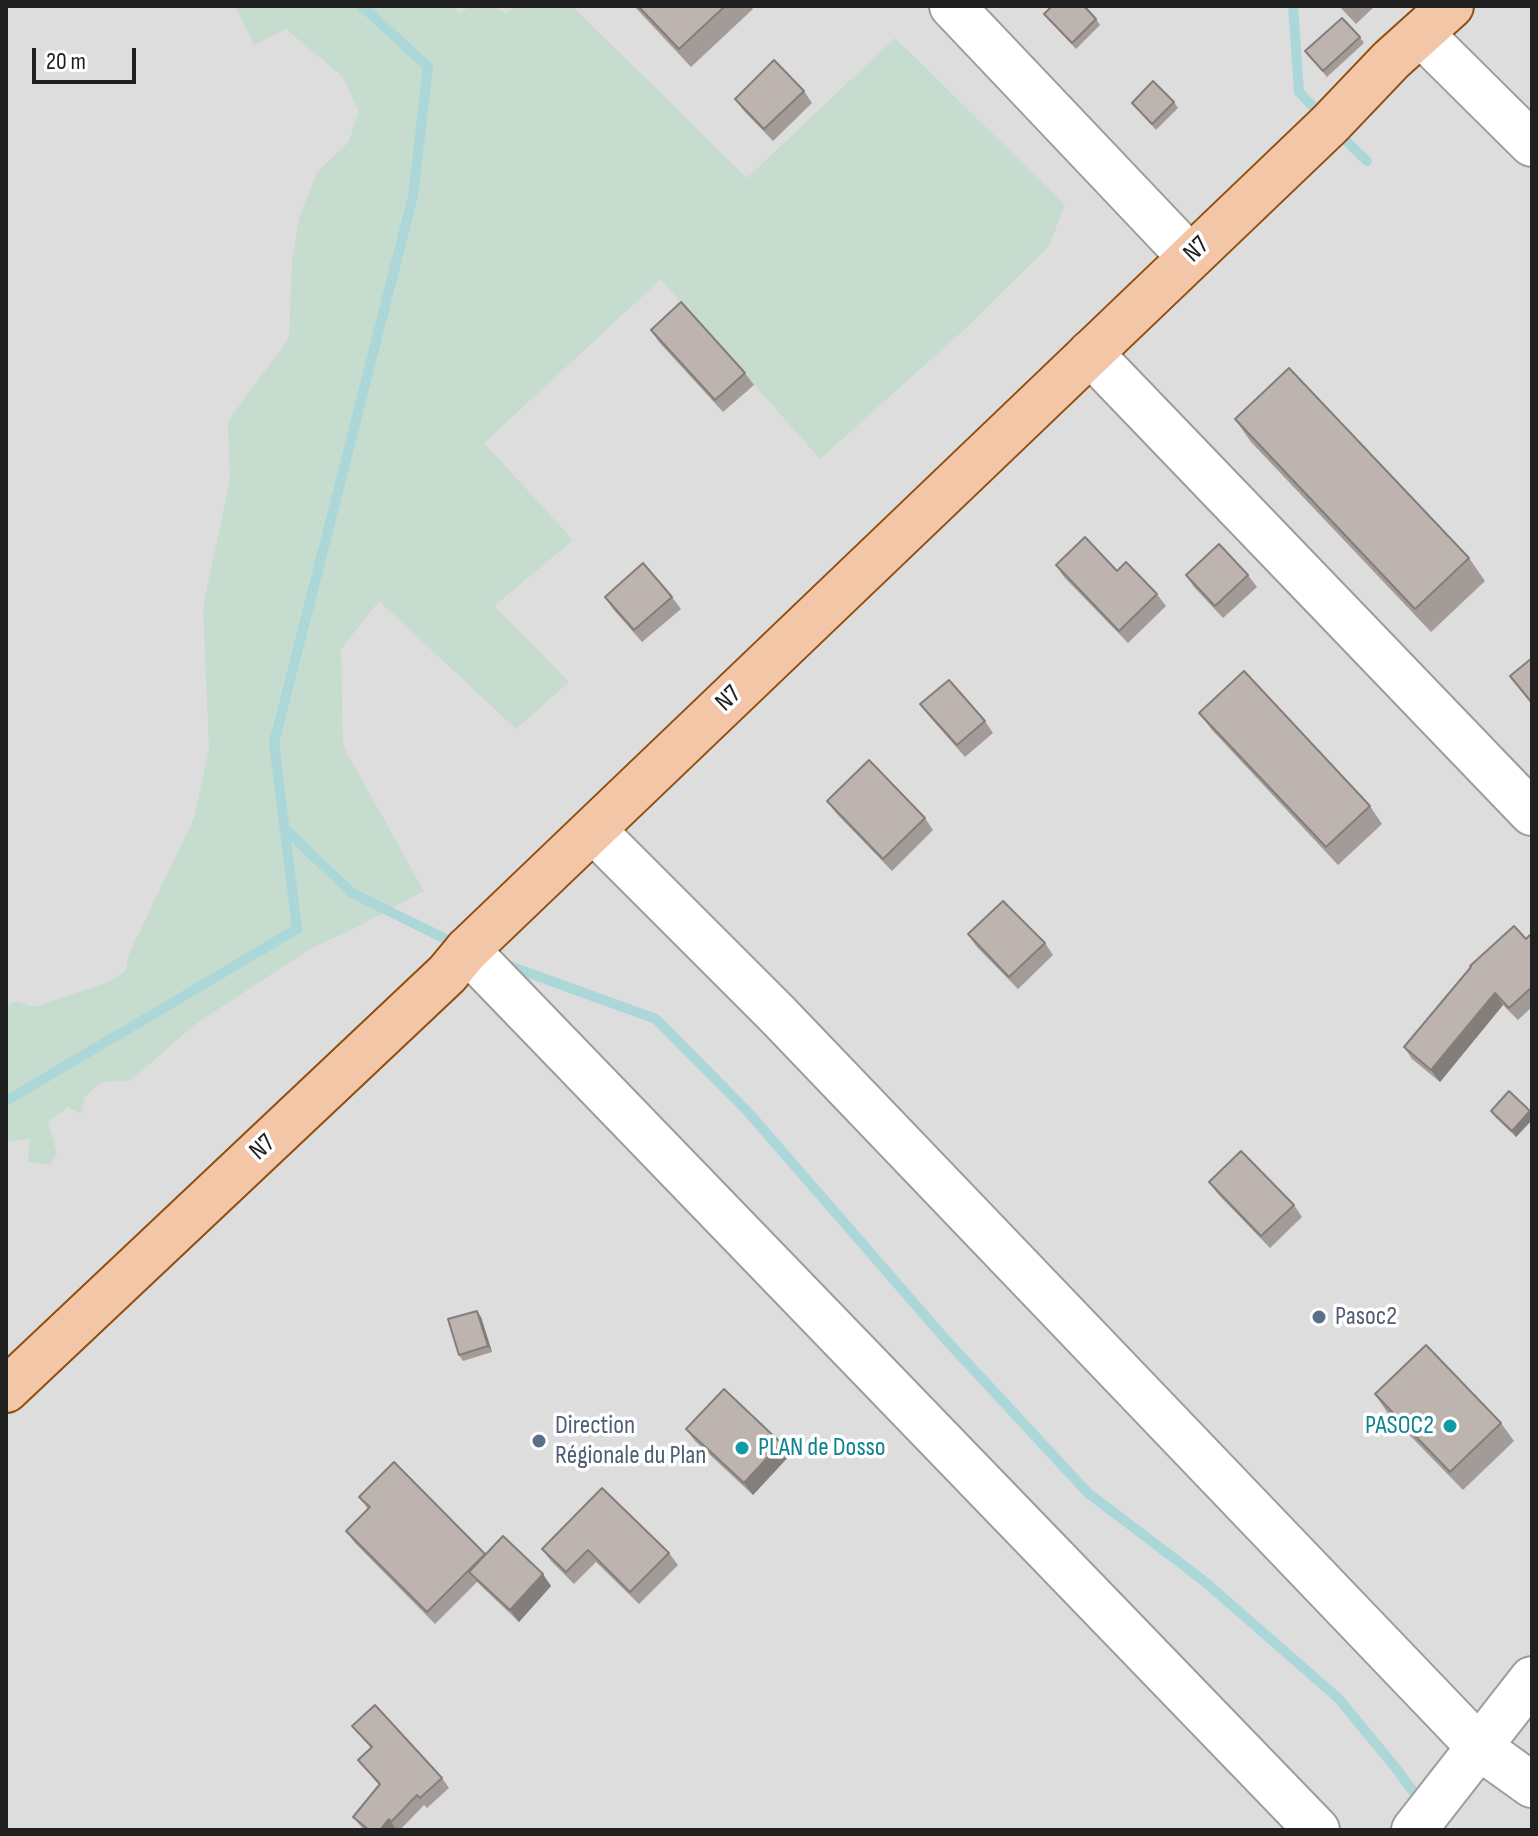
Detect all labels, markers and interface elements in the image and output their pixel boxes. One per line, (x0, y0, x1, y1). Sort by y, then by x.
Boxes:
scale bar (36, 32, 140, 82)
text: 20 m (46, 47, 86, 76)
street label: N7 (1178, 231, 1216, 269)
street label: N7 (710, 680, 748, 718)
street label: N7 (244, 1129, 282, 1167)
place label: Pasoc2 (1335, 1301, 1397, 1333)
marker: Pasoc2 (1310, 1308, 1328, 1326)
place label: Direction Régionale du Plan (555, 1410, 707, 1472)
place label: PASOC2 (1365, 1410, 1434, 1442)
marker: PASOC2 (1441, 1417, 1459, 1435)
marker: Direction Régionale du Plan (530, 1432, 548, 1450)
place label: PLAN de Dosso (758, 1432, 886, 1464)
marker: PLAN de Dosso (733, 1439, 751, 1457)

